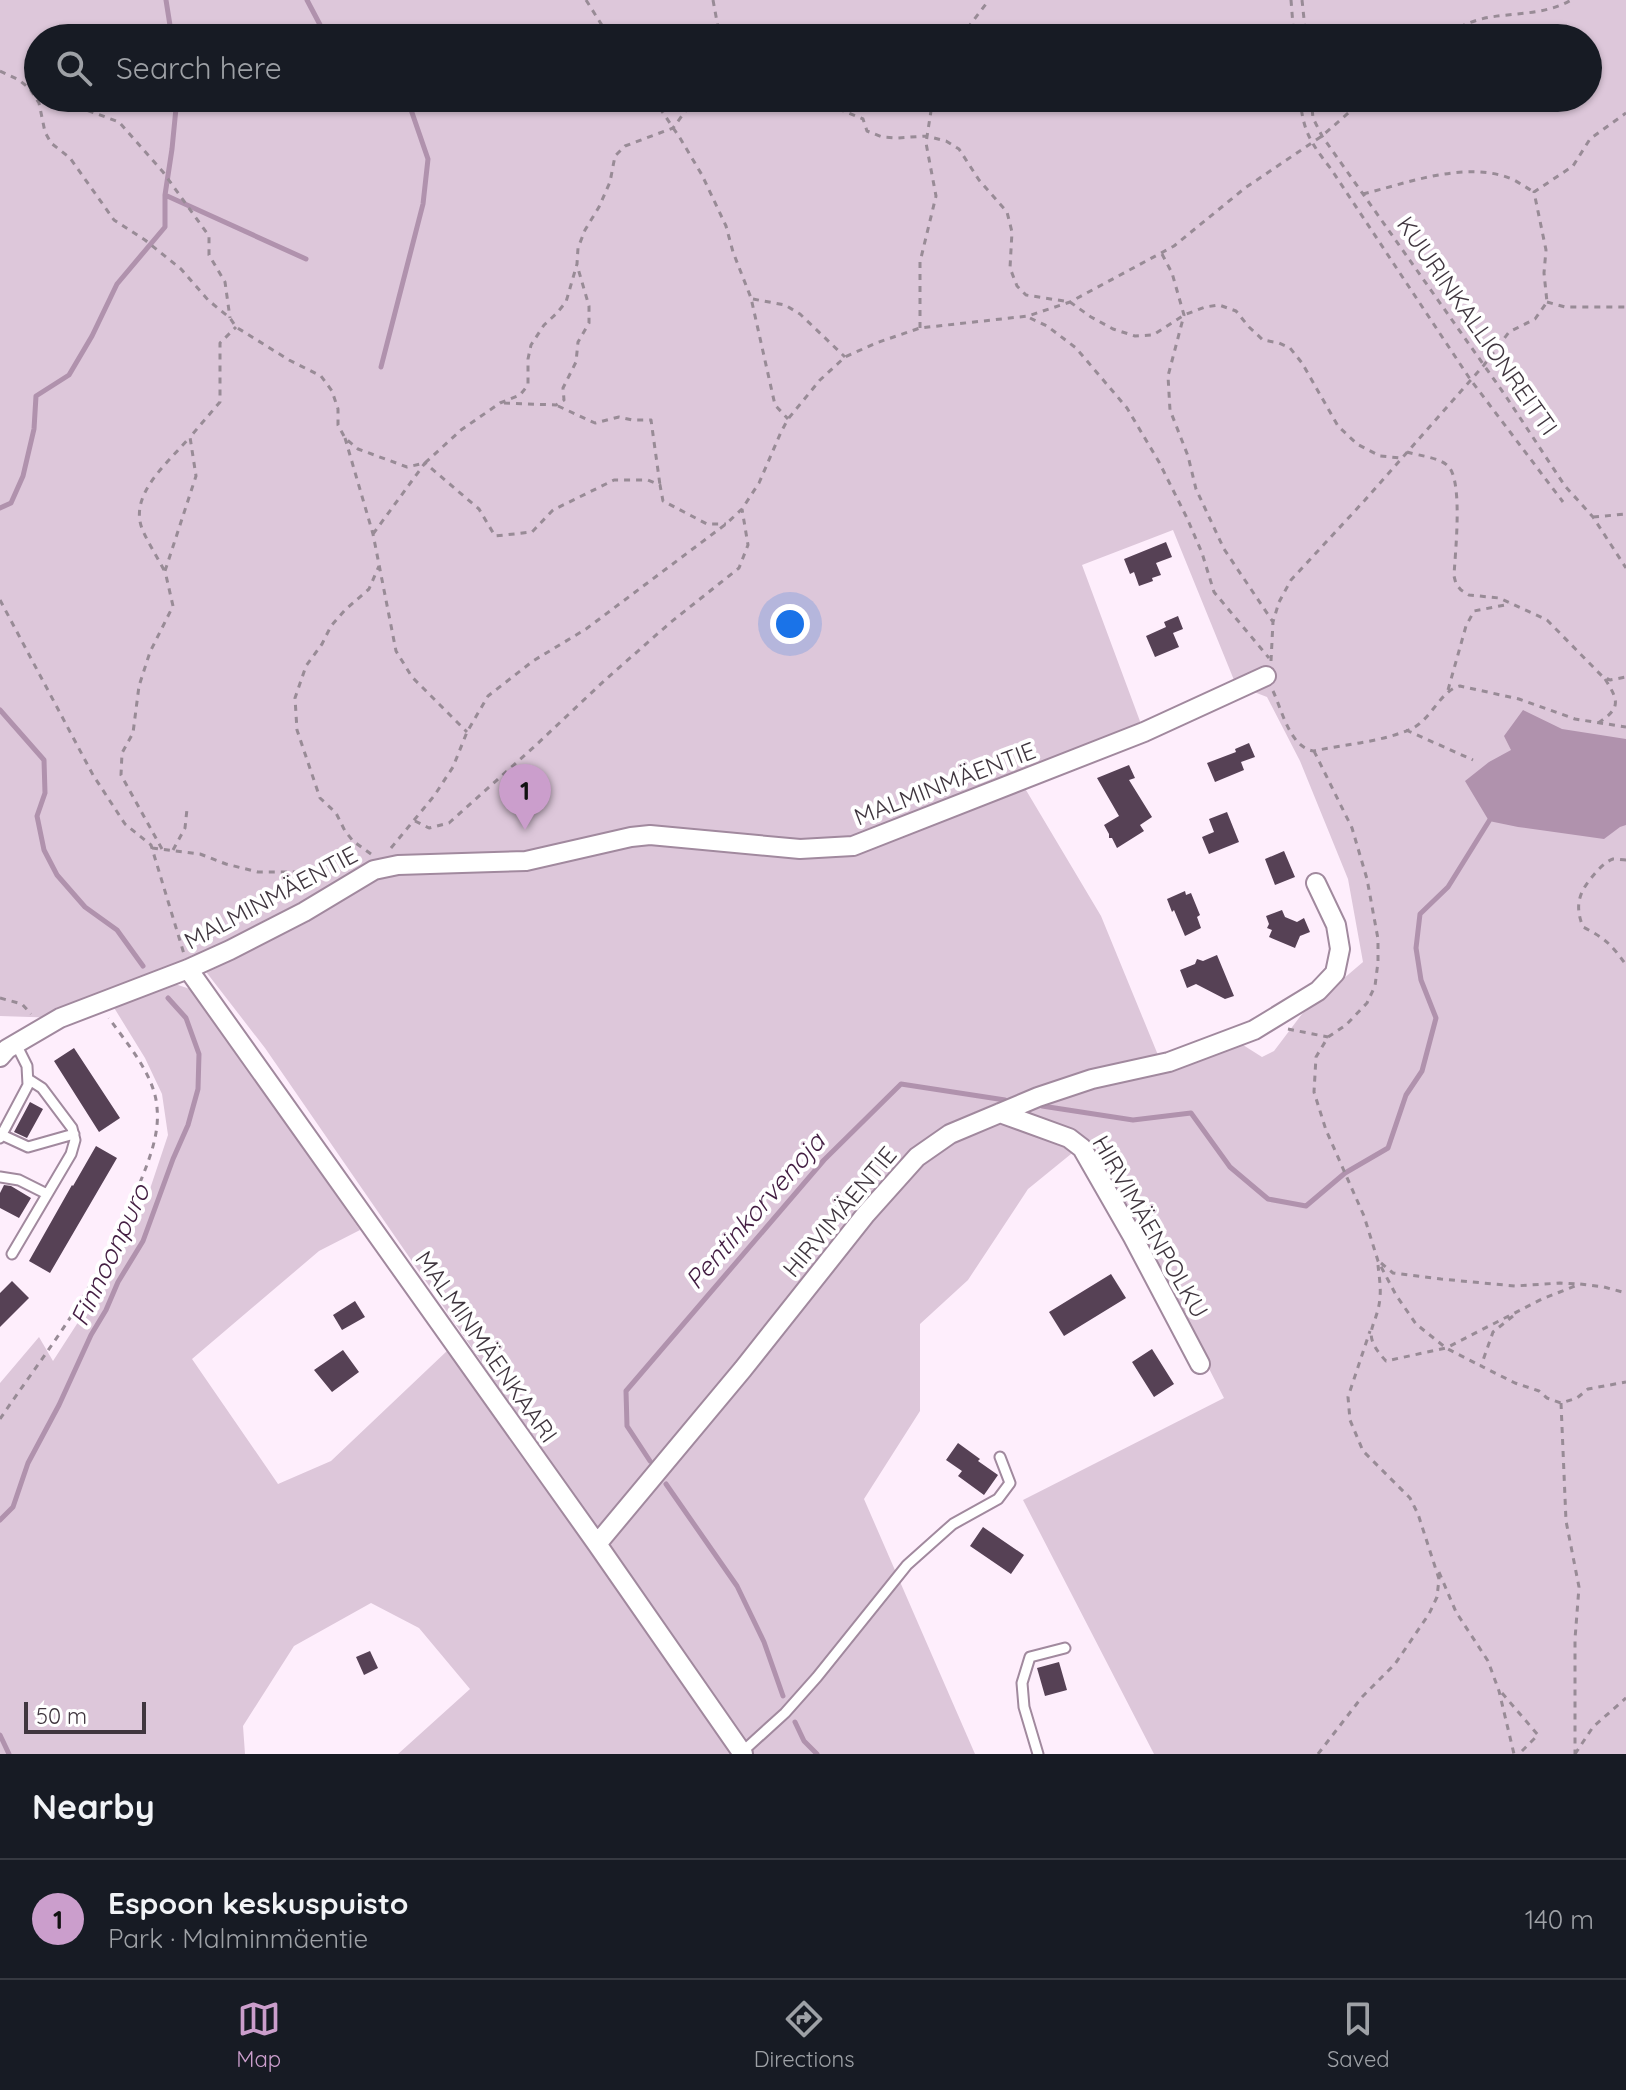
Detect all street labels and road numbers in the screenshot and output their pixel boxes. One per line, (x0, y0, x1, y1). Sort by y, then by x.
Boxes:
street label: KUURINKALLIONREITTI (1391, 210, 1565, 441)
street label: MALMINMÄENTIE (850, 735, 1040, 831)
street label: MALMINMÄENTIE (179, 839, 362, 955)
street label: HIRVIMÄENPOLKU (1086, 1130, 1215, 1323)
street label: HIRVIMÄENTIE (776, 1140, 903, 1283)
street label: MALMINMÄENKAARI (409, 1245, 564, 1448)

